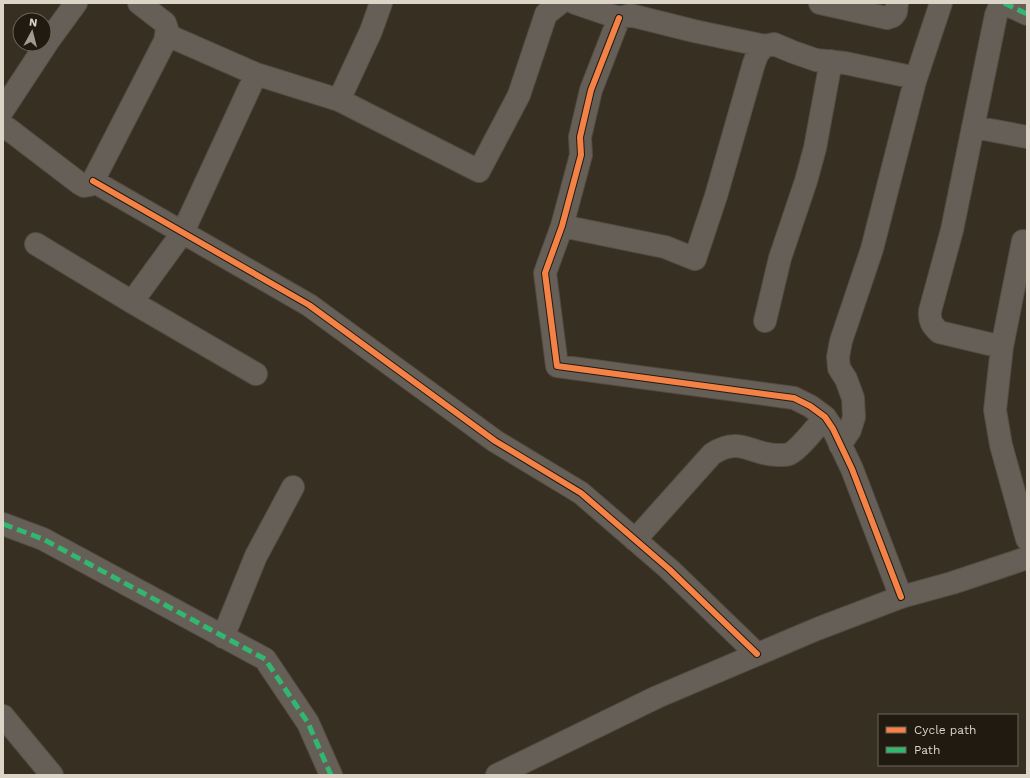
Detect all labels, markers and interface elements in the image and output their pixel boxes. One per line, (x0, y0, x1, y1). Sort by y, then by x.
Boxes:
north arrow (12, 12, 52, 52)
text: N (28, 16, 38, 30)
legend (878, 714, 1018, 766)
text: Cycle path (914, 723, 976, 737)
text: Path (914, 743, 940, 757)

